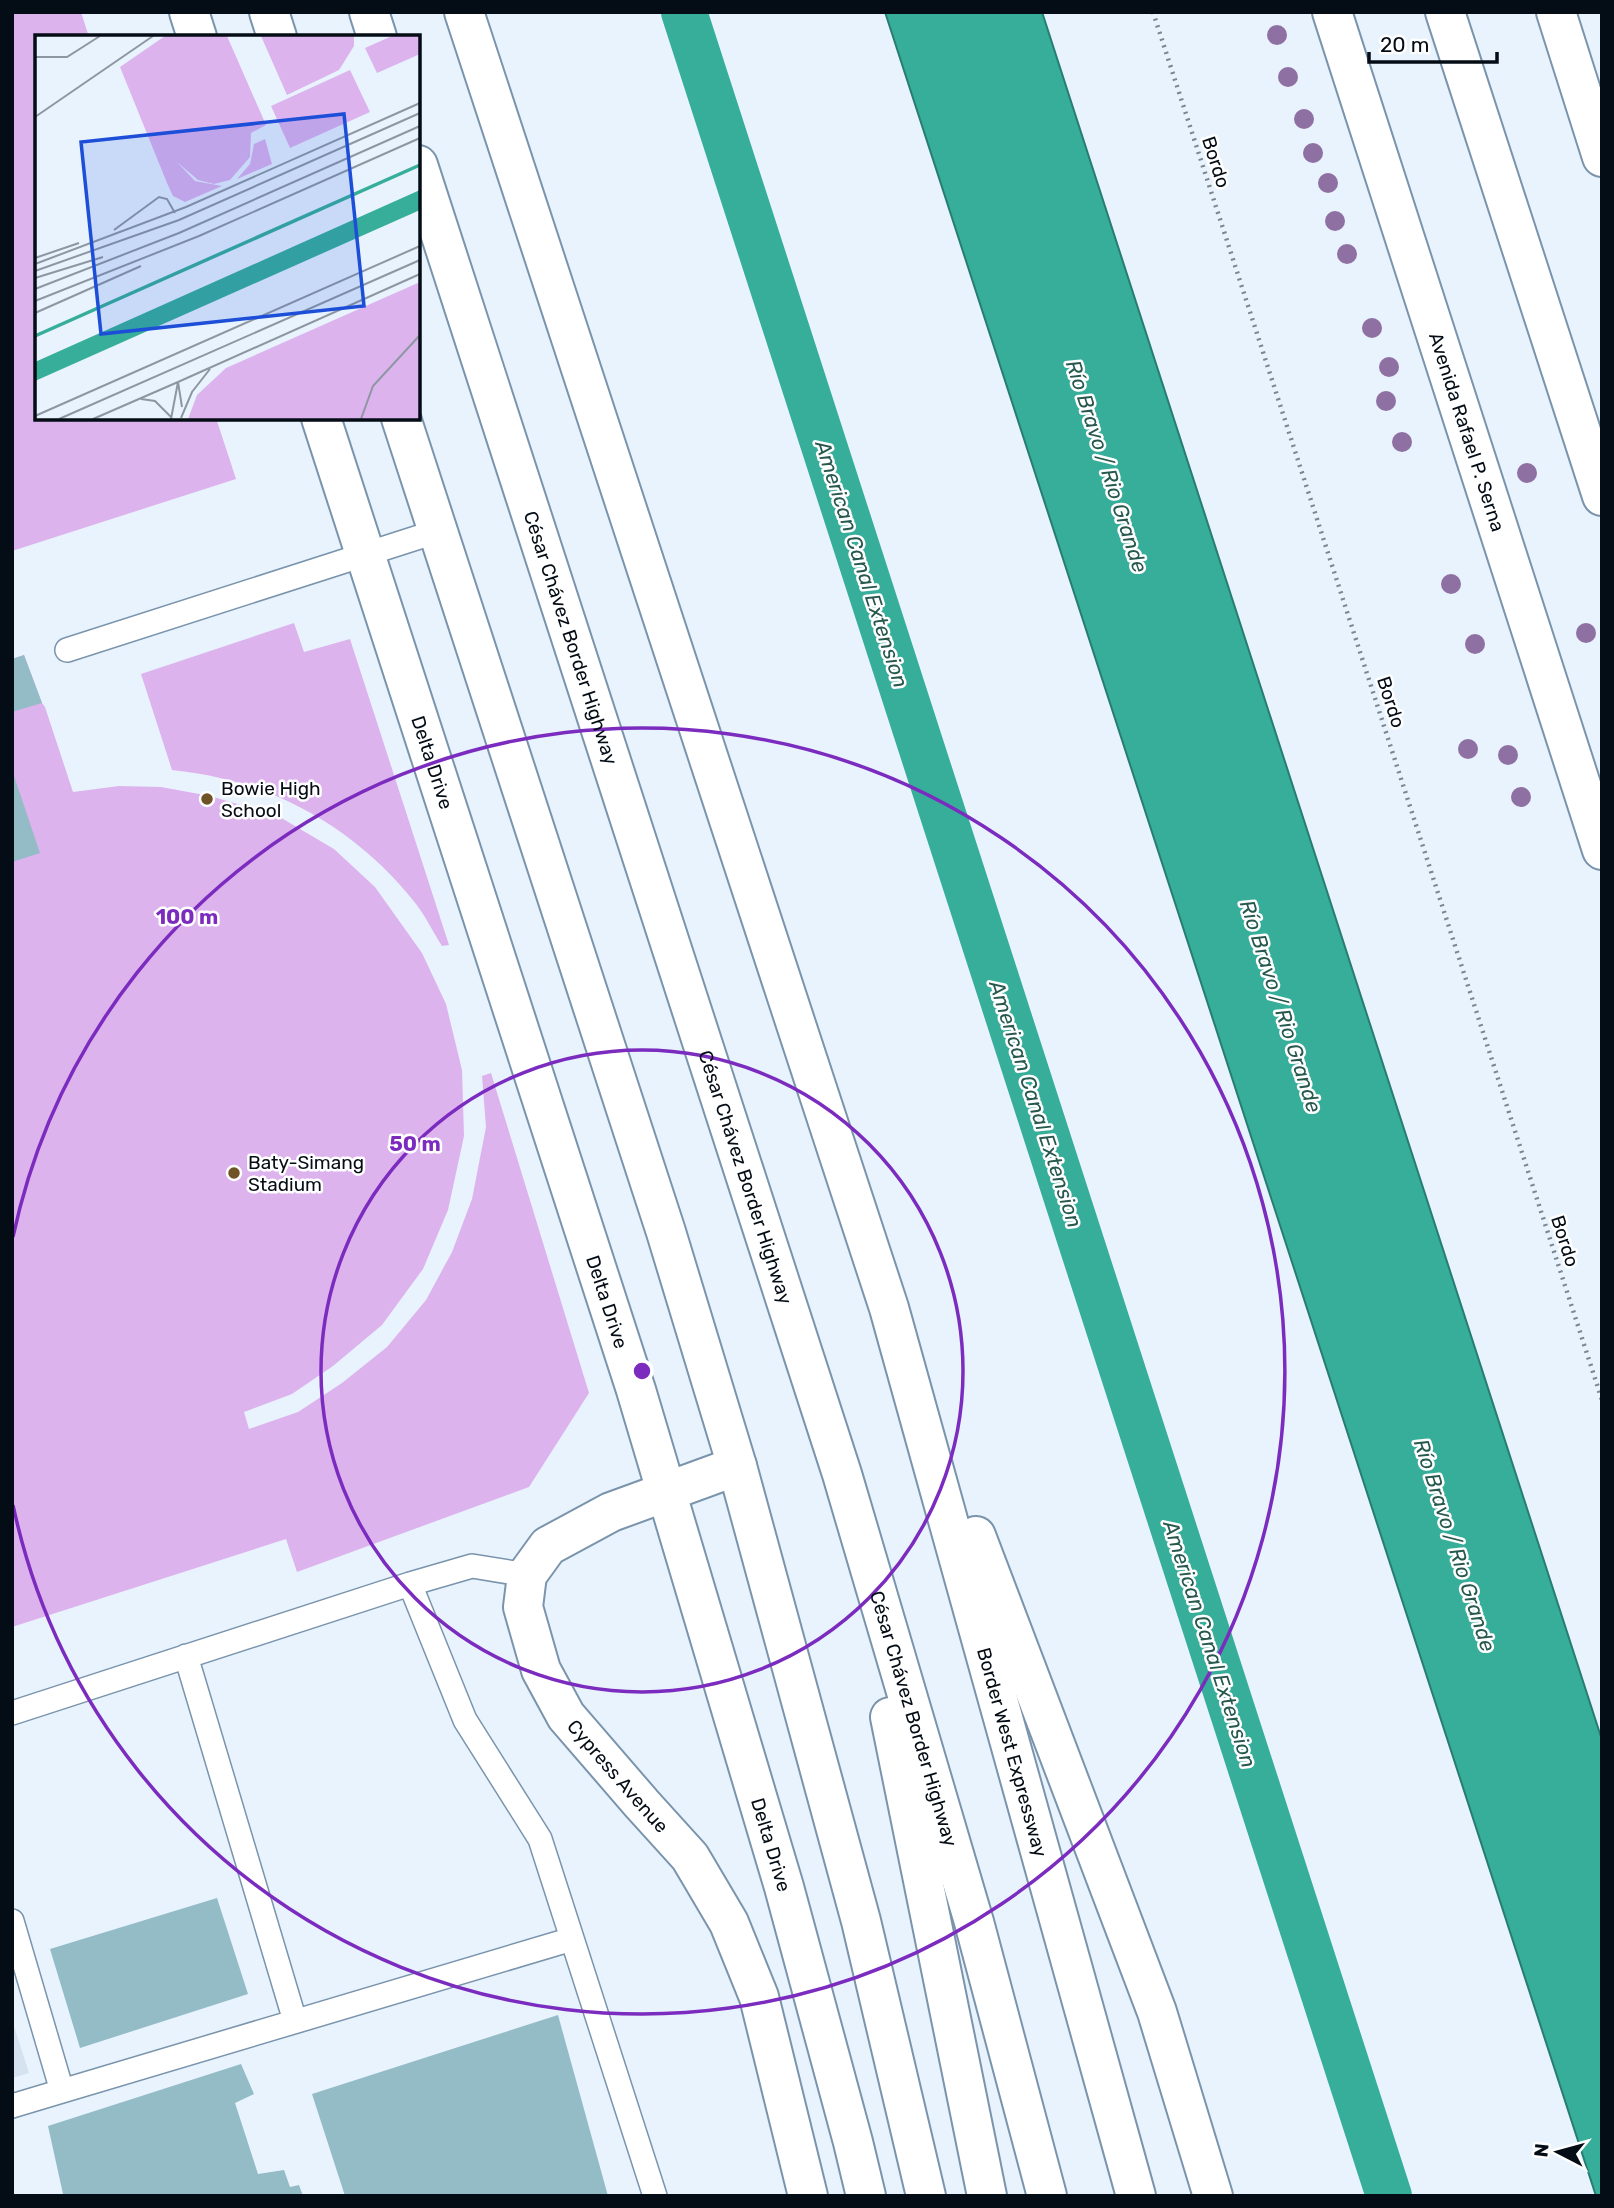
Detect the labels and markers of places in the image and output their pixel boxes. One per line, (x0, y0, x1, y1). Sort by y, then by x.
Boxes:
place label: Bowie High School (221, 777, 321, 822)
marker: Bowie High School (199, 791, 215, 807)
place label: Baty-Simang Stadium (248, 1151, 364, 1196)
marker: Baty-Simang Stadium (226, 1165, 242, 1181)
centre of rings (630, 1359, 654, 1383)

